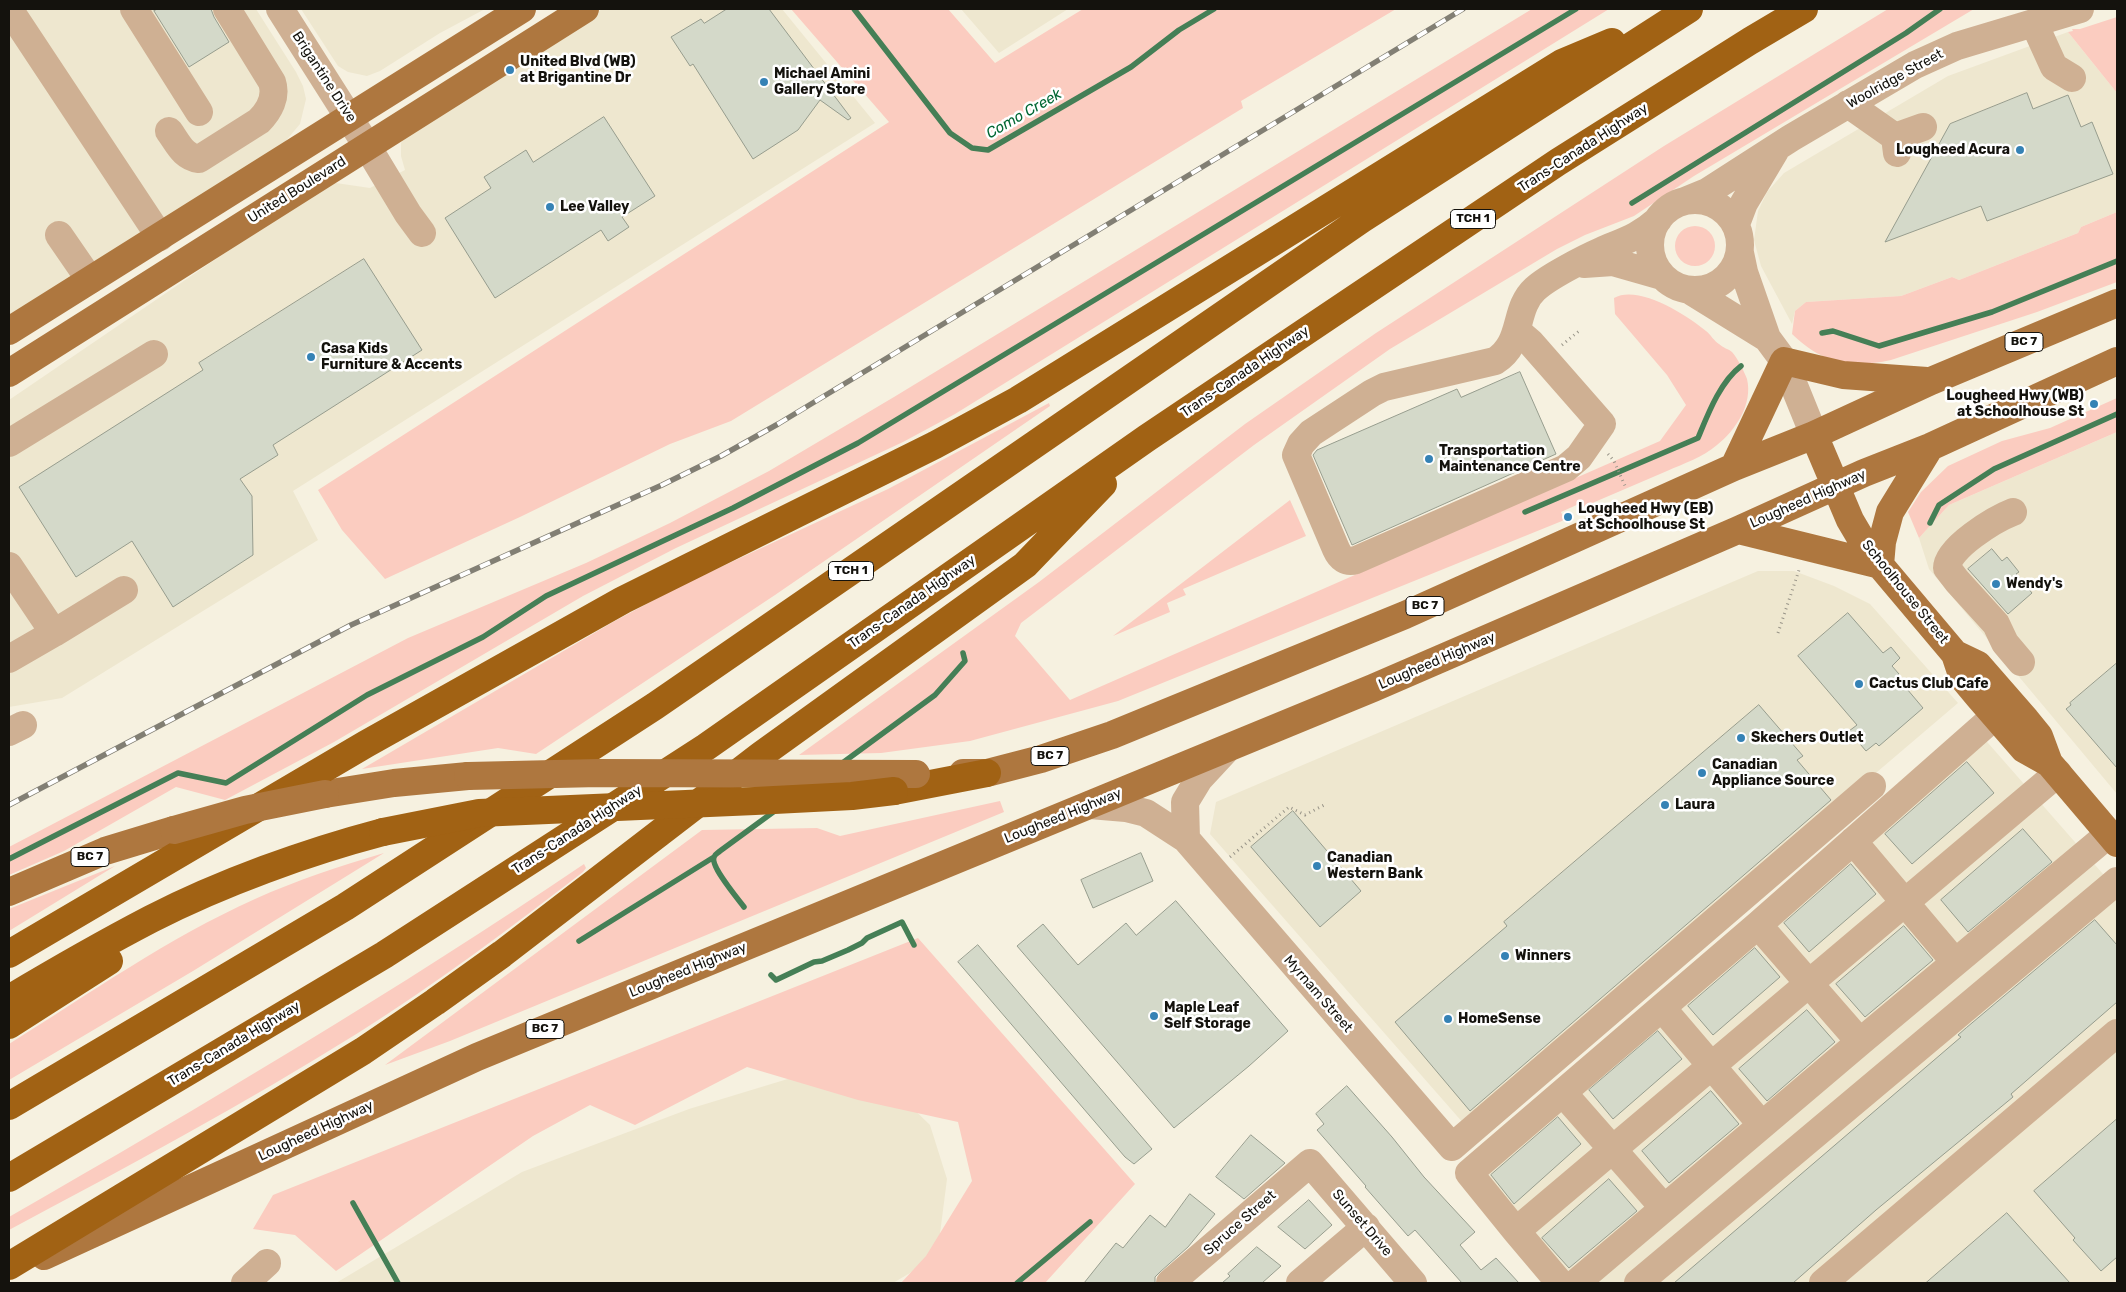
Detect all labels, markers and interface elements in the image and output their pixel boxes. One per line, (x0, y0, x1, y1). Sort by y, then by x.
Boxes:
street label: Brigantine Drive (288, 28, 360, 126)
street label: Woolridge Street (1844, 46, 1946, 112)
place label: United Blvd (WB) at Brigantine Dr (520, 54, 636, 86)
marker: United Blvd (WB) at Brigantine Dr (504, 64, 516, 76)
place label: Michael Amini Gallery Store (774, 66, 870, 98)
marker: Michael Amini Gallery Store (758, 76, 770, 88)
water label: Como Creek (983, 85, 1065, 143)
street label: Trans-Canada Highway (1515, 100, 1651, 196)
place label: Lougheed Acura (1896, 142, 2010, 158)
marker: Lougheed Acura (2014, 144, 2026, 156)
street label: United Boulevard (245, 153, 349, 227)
place label: Lee Valley (560, 199, 629, 215)
marker: Lee Valley (544, 201, 556, 213)
road number: TCH 1 (1450, 210, 1496, 228)
street label: Trans-Canada Highway (1178, 323, 1312, 421)
road number: BC 7 (2005, 332, 2043, 352)
place label: Casa Kids Furniture & Accents (321, 341, 462, 374)
marker: Casa Kids Furniture & Accents (305, 351, 317, 363)
place label: Lougheed Hwy (WB) at Schoolhouse St (1946, 388, 2084, 421)
marker: Lougheed Hwy (WB) at Schoolhouse St (2088, 398, 2100, 410)
place label: Transportation Maintenance Centre (1439, 443, 1581, 476)
marker: Transportation Maintenance Centre (1423, 453, 1435, 465)
street label: Lougheed Highway (1747, 466, 1869, 532)
place label: Lougheed Hwy (EB) at Schoolhouse St (1578, 501, 1713, 534)
marker: Lougheed Hwy (EB) at Schoolhouse St (1562, 511, 1574, 523)
street label: Schoolhouse Street (1858, 537, 1952, 647)
street label: Trans-Canada Highway (845, 552, 979, 652)
road number: TCH 1 (828, 562, 874, 580)
place label: Wendy's (2006, 576, 2063, 592)
marker: Wendy's (1990, 578, 2002, 590)
road number: BC 7 (1406, 596, 1444, 616)
street label: Lougheed Highway (1376, 629, 1498, 693)
place label: Cactus Club Cafe (1869, 676, 1989, 692)
marker: Cactus Club Cafe (1853, 678, 1865, 690)
place label: Skechers Outlet (1751, 730, 1864, 746)
marker: Skechers Outlet (1735, 732, 1747, 744)
road number: BC 7 (1031, 746, 1069, 766)
place label: Canadian Appliance Source (1712, 757, 1834, 790)
marker: Canadian Appliance Source (1696, 767, 1708, 779)
street label: Trans-Canada Highway (509, 782, 645, 878)
street label: Lougheed Highway (1002, 785, 1124, 847)
place label: Laura (1675, 797, 1715, 813)
marker: Laura (1659, 799, 1671, 811)
road number: BC 7 (71, 848, 109, 866)
place label: Canadian Western Bank (1327, 850, 1423, 882)
marker: Canadian Western Bank (1311, 860, 1323, 872)
street label: Lougheed Highway (627, 939, 749, 1001)
place label: Winners (1515, 948, 1571, 964)
marker: Winners (1499, 950, 1511, 962)
street label: Myrnam Street (1280, 952, 1356, 1036)
street label: Trans-Canada Highway (165, 998, 303, 1090)
place label: Maple Leaf Self Storage (1164, 1000, 1251, 1032)
marker: Maple Leaf Self Storage (1148, 1010, 1160, 1022)
place label: HomeSense (1458, 1011, 1541, 1027)
marker: HomeSense (1442, 1013, 1454, 1025)
road number: BC 7 (526, 1020, 564, 1038)
street label: Lougheed Highway (256, 1097, 376, 1165)
street label: Sunset Drive (1328, 1186, 1396, 1260)
street label: Spruce Street (1200, 1187, 1280, 1259)

